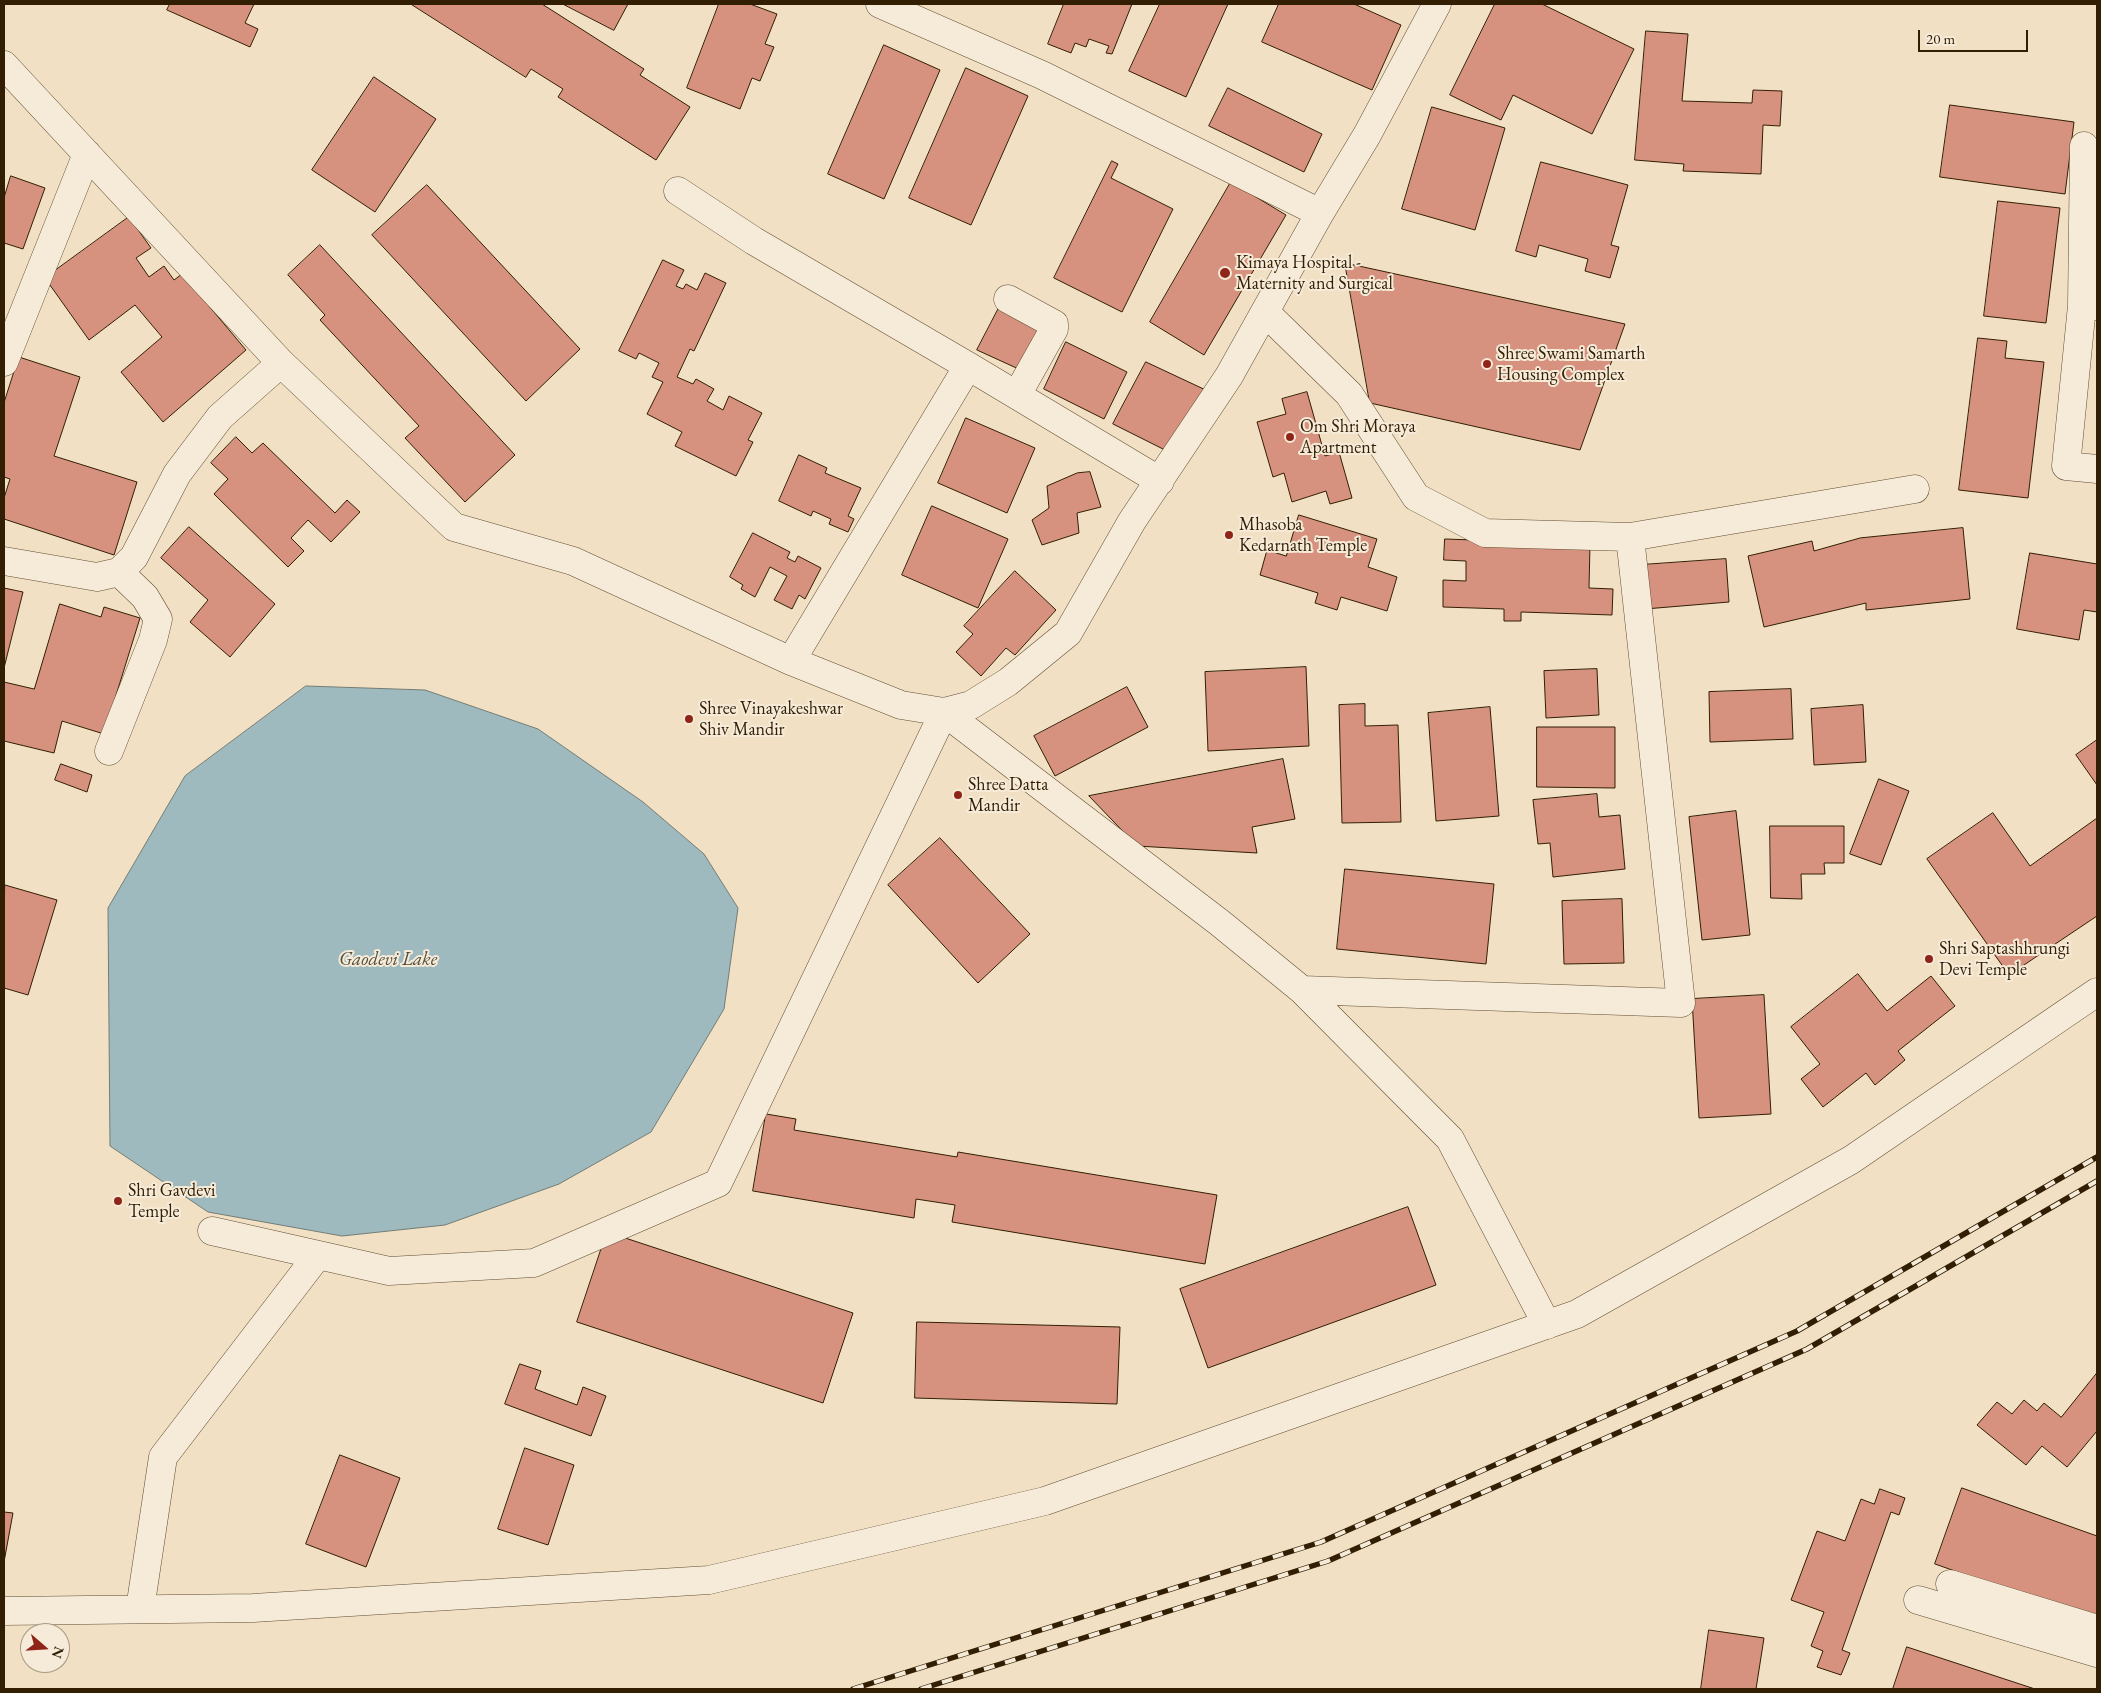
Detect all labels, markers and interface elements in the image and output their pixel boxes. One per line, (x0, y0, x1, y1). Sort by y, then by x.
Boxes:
scale bar (1921, 20, 2031, 52)
text: 20 m (1926, 29, 1955, 48)
place label: Kimaya Hospital - Maternity and Surgical (1236, 252, 1393, 294)
marker: Kimaya Hospital - Maternity and Surgical (1218, 266, 1232, 280)
place label: Shree Swami Samarth Housing Complex (1497, 343, 1645, 386)
marker: Shree Swami Samarth Housing Complex (1481, 358, 1493, 370)
place label: Om Shri Moraya Apartment (1300, 416, 1416, 458)
marker: Om Shri Moraya Apartment (1284, 431, 1296, 443)
place label: Mhasoba Kedarnath Temple (1239, 514, 1367, 556)
marker: Mhasoba Kedarnath Temple (1223, 529, 1235, 541)
place label: Shree Vinayakeshwar Shiv Mandir (699, 698, 843, 741)
marker: Shree Vinayakeshwar Shiv Mandir (683, 713, 695, 725)
place label: Shree Datta Mandir (968, 774, 1048, 816)
marker: Shree Datta Mandir (952, 789, 964, 801)
place label: Shri Saptashhrungi Devi Temple (1939, 938, 2070, 981)
water label: Gaodevi Lake (339, 949, 437, 971)
marker: Shri Saptashhrungi Devi Temple (1923, 953, 1935, 965)
place label: Shri Gavdevi Temple (128, 1180, 215, 1222)
marker: Shri Gavdevi Temple (112, 1195, 124, 1207)
north arrow (20, 1623, 70, 1673)
text: N (48, 1644, 69, 1661)

